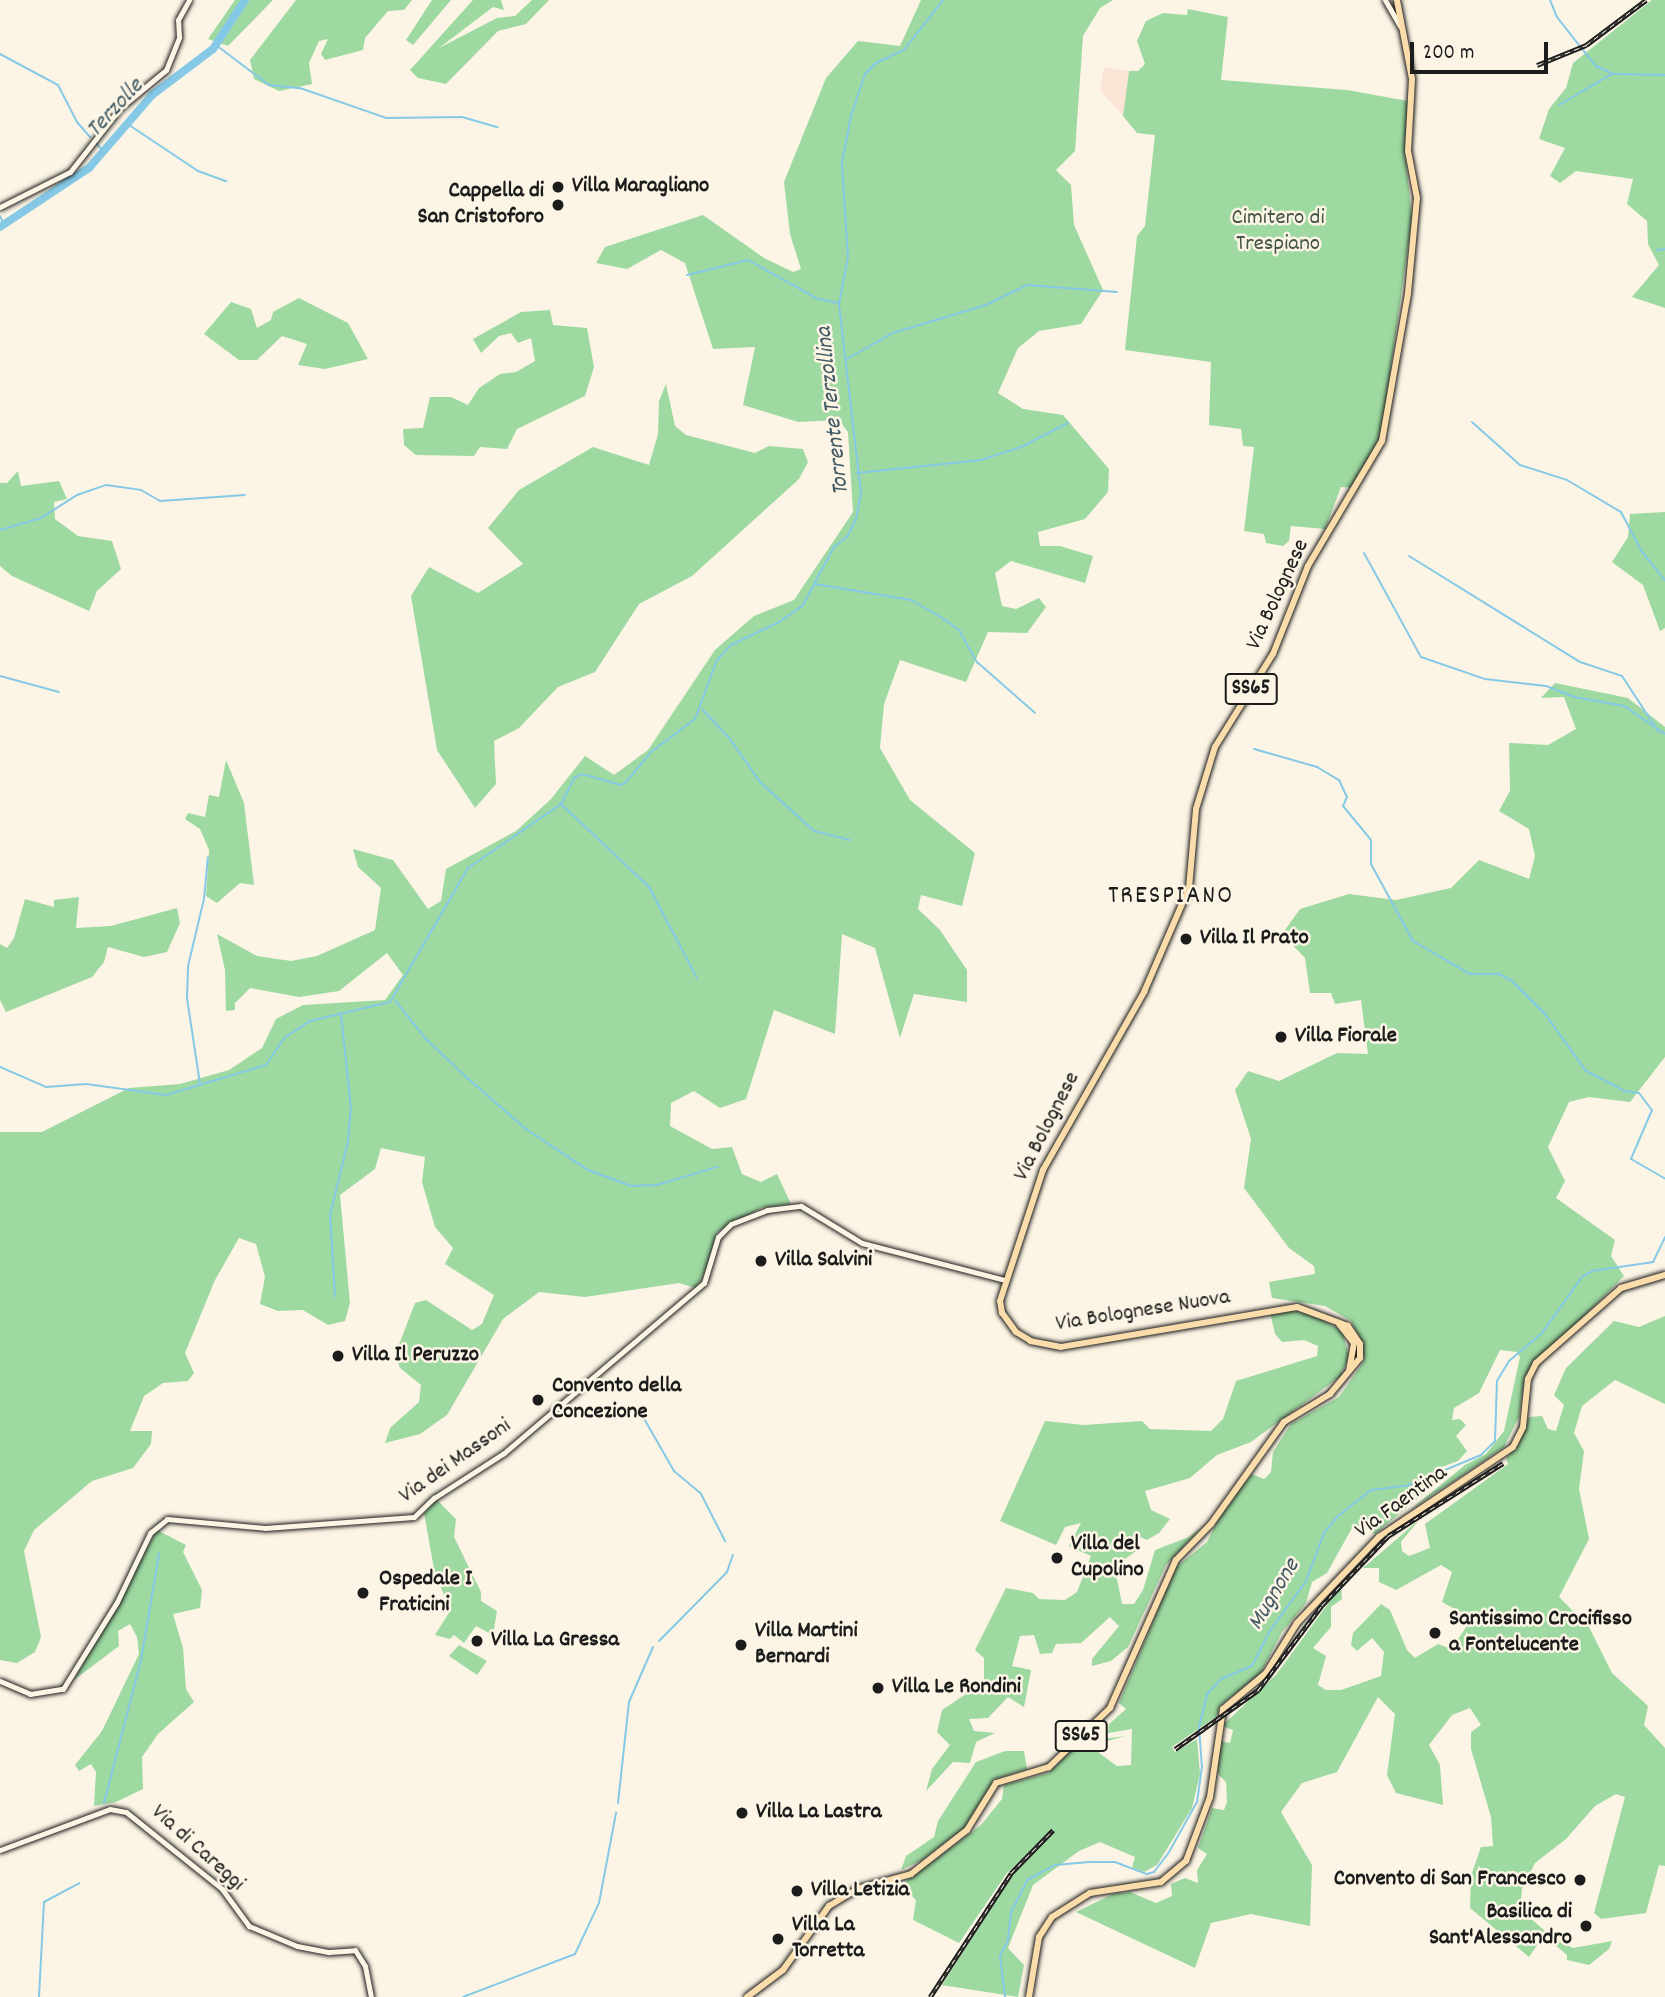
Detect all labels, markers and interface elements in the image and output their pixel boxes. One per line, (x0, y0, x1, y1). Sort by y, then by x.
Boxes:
scale bar (1413, 28, 1551, 72)
text: 200 m (1423, 39, 1474, 69)
water label: Terzolle (81, 73, 151, 145)
place label: Villa Maragliano (572, 173, 709, 201)
place label: Cappella di San Cristoforo (418, 178, 544, 232)
marker: Villa Maragliano (550, 179, 566, 195)
marker: Cappella di San Cristoforo (550, 197, 566, 213)
park label: Cimitero di Trespiano (1231, 205, 1325, 259)
water label: Torrente Terzollina (811, 325, 857, 497)
street label: Via Bolognese (1241, 535, 1317, 655)
road number: SS65 (1223, 672, 1279, 706)
district label: TRESPIANO (1109, 881, 1233, 913)
place label: Villa Il Prato (1200, 925, 1309, 953)
marker: Villa Il Prato (1178, 931, 1194, 947)
place label: Villa Fiorale (1295, 1023, 1397, 1051)
marker: Villa Fiorale (1273, 1029, 1289, 1045)
street label: Via Bolognese (1009, 1068, 1087, 1186)
place label: Villa Salvini (775, 1247, 872, 1275)
marker: Villa Salvini (753, 1253, 769, 1269)
street label: Via Bolognese Nuova (1054, 1285, 1232, 1339)
place label: Villa Il Peruzzo (352, 1342, 479, 1370)
marker: Villa Il Peruzzo (330, 1348, 346, 1364)
place label: Convento della Concezione (552, 1373, 681, 1427)
marker: Convento della Concezione (530, 1392, 546, 1408)
street label: Via dei Massoni (395, 1413, 517, 1511)
street label: Via Faentina (1351, 1460, 1453, 1546)
place label: Villa del Cupolino (1071, 1531, 1144, 1585)
marker: Villa del Cupolino (1049, 1550, 1065, 1566)
water label: Mugnone (1242, 1554, 1308, 1636)
place label: Ospedale I Fraticini (379, 1566, 472, 1620)
marker: Ospedale I Fraticini (353, 1583, 373, 1603)
place label: Santissimo Crocifisso a Fontelucente (1449, 1606, 1632, 1660)
place label: Villa Martini Bernardi (755, 1618, 858, 1672)
marker: Santissimo Crocifisso a Fontelucente (1427, 1625, 1443, 1641)
place label: Villa La Gressa (491, 1627, 619, 1655)
marker: Villa La Gressa (469, 1633, 485, 1649)
marker: Villa Martini Bernardi (733, 1637, 749, 1653)
place label: Villa Le Rondini (892, 1674, 1021, 1702)
marker: Villa Le Rondini (870, 1680, 886, 1696)
road number: SS65 (1053, 1718, 1109, 1754)
place label: Villa La Lastra (756, 1799, 881, 1827)
street label: Via di Careggi (144, 1800, 250, 1898)
marker: Villa La Lastra (734, 1805, 750, 1821)
place label: Convento di San Francesco (1334, 1866, 1566, 1894)
marker: Convento di San Francesco (1572, 1872, 1588, 1888)
place label: Villa Letizia (811, 1877, 909, 1905)
marker: Villa Letizia (789, 1883, 805, 1899)
place label: Basilica di Sant'Alessandro (1429, 1899, 1572, 1953)
place label: Villa La Torretta (792, 1912, 864, 1966)
marker: Basilica di Sant'Alessandro (1578, 1918, 1594, 1934)
marker: Villa La Torretta (770, 1931, 786, 1947)

